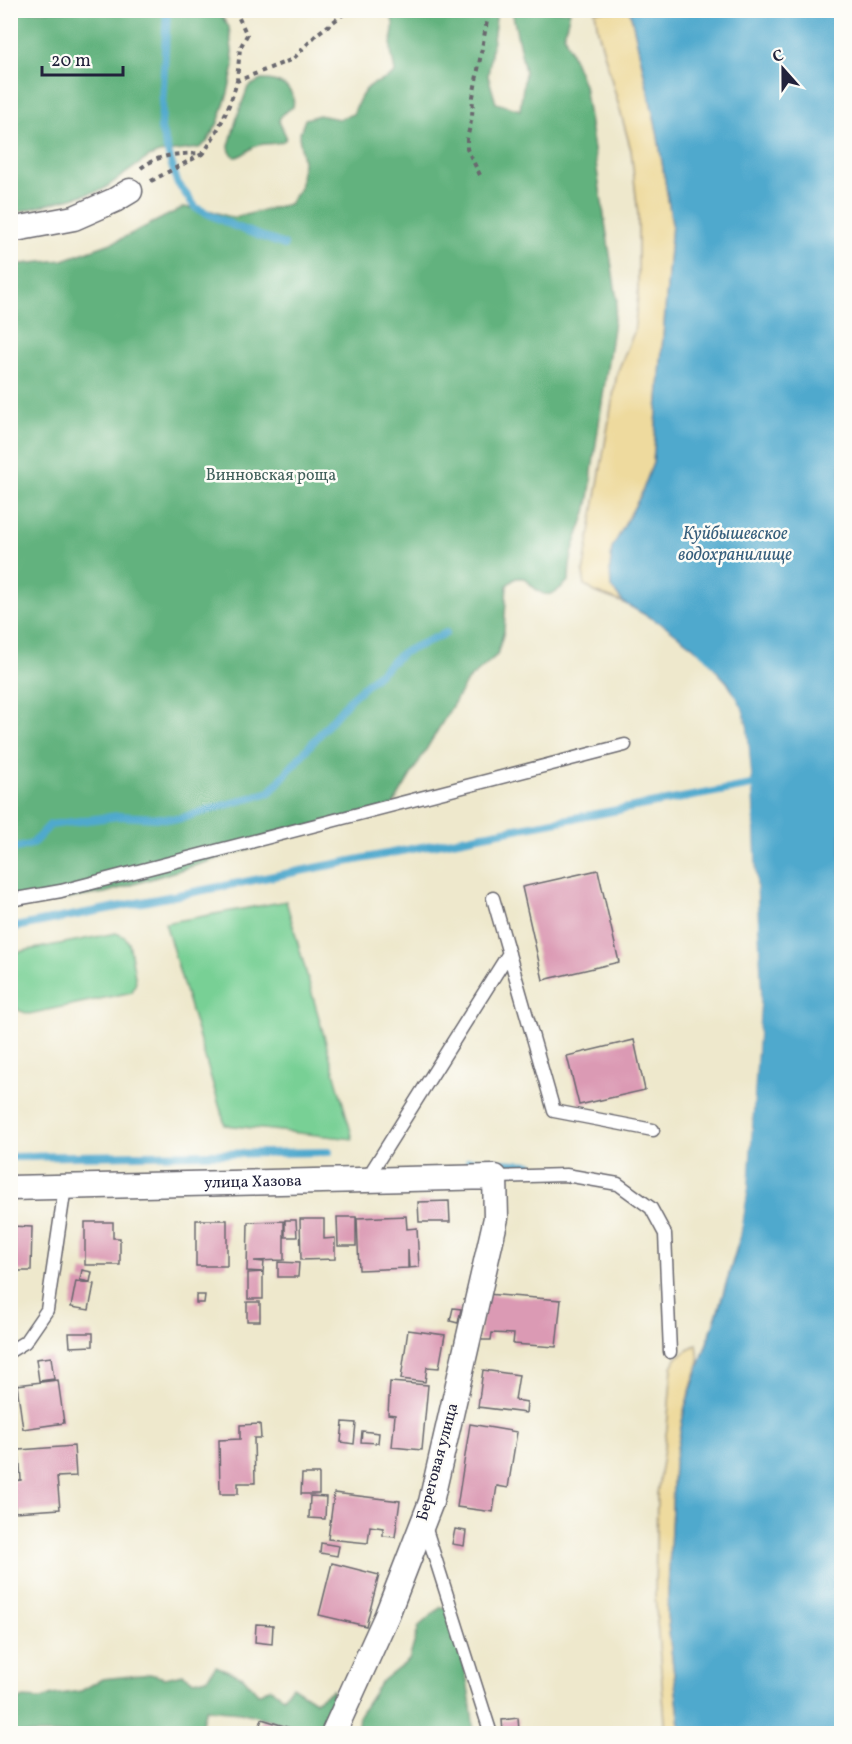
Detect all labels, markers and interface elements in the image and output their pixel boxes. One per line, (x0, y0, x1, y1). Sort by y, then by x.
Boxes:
scale bar (42, 39, 123, 77)
north arrow (753, 39, 813, 99)
text: С (770, 45, 787, 69)
text: 20 m (51, 49, 91, 74)
park label: Винновская роща (206, 465, 336, 487)
water label: Куйбышевское водохранилище (678, 522, 792, 568)
street label: улица Хазова (204, 1170, 302, 1195)
street label: Береговая улица (412, 1401, 464, 1523)

